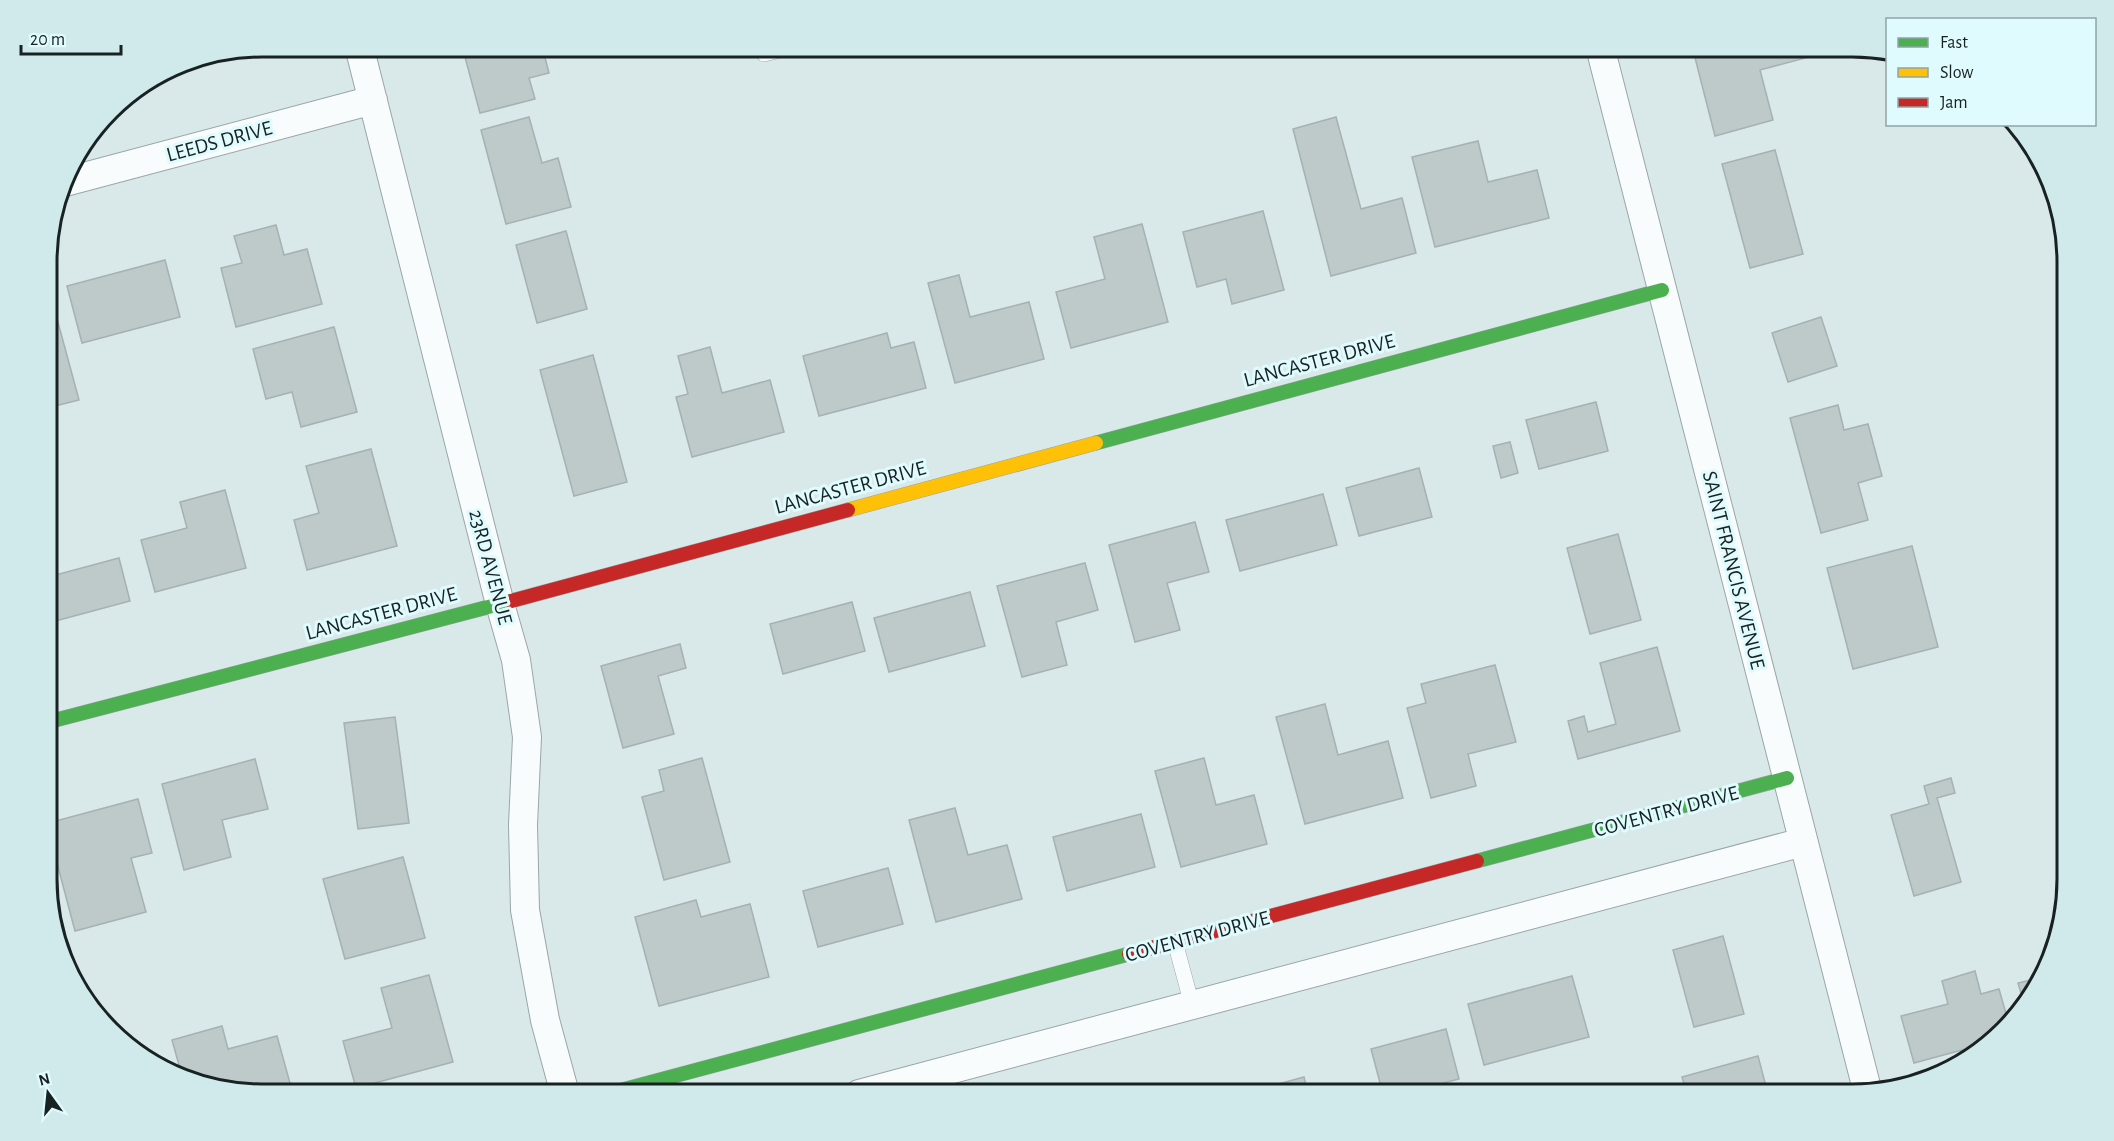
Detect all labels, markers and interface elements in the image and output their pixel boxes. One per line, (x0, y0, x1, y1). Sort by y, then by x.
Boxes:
scale bar (21, 18, 122, 56)
legend (1886, 18, 2096, 126)
text: 20 m (30, 31, 65, 49)
text: Fast (1940, 34, 1968, 52)
text: Slow (1940, 64, 1973, 82)
text: Jam (1940, 94, 1968, 112)
street label: LEEDS DRIVE (164, 117, 274, 166)
street label: LANCASTER DRIVE (1241, 330, 1397, 391)
street label: LANCASTER DRIVE (772, 457, 928, 518)
street label: SAINT FRANCIS AVENUE (1699, 469, 1768, 671)
street label: 23RD AVENUE (465, 507, 516, 627)
street label: LANCASTER DRIVE (303, 583, 459, 644)
street label: COVENTRY DRIVE (1592, 782, 1740, 841)
street label: COVENTRY DRIVE (1123, 907, 1271, 966)
north arrow (18, 1063, 78, 1123)
text: N (37, 1070, 52, 1089)

